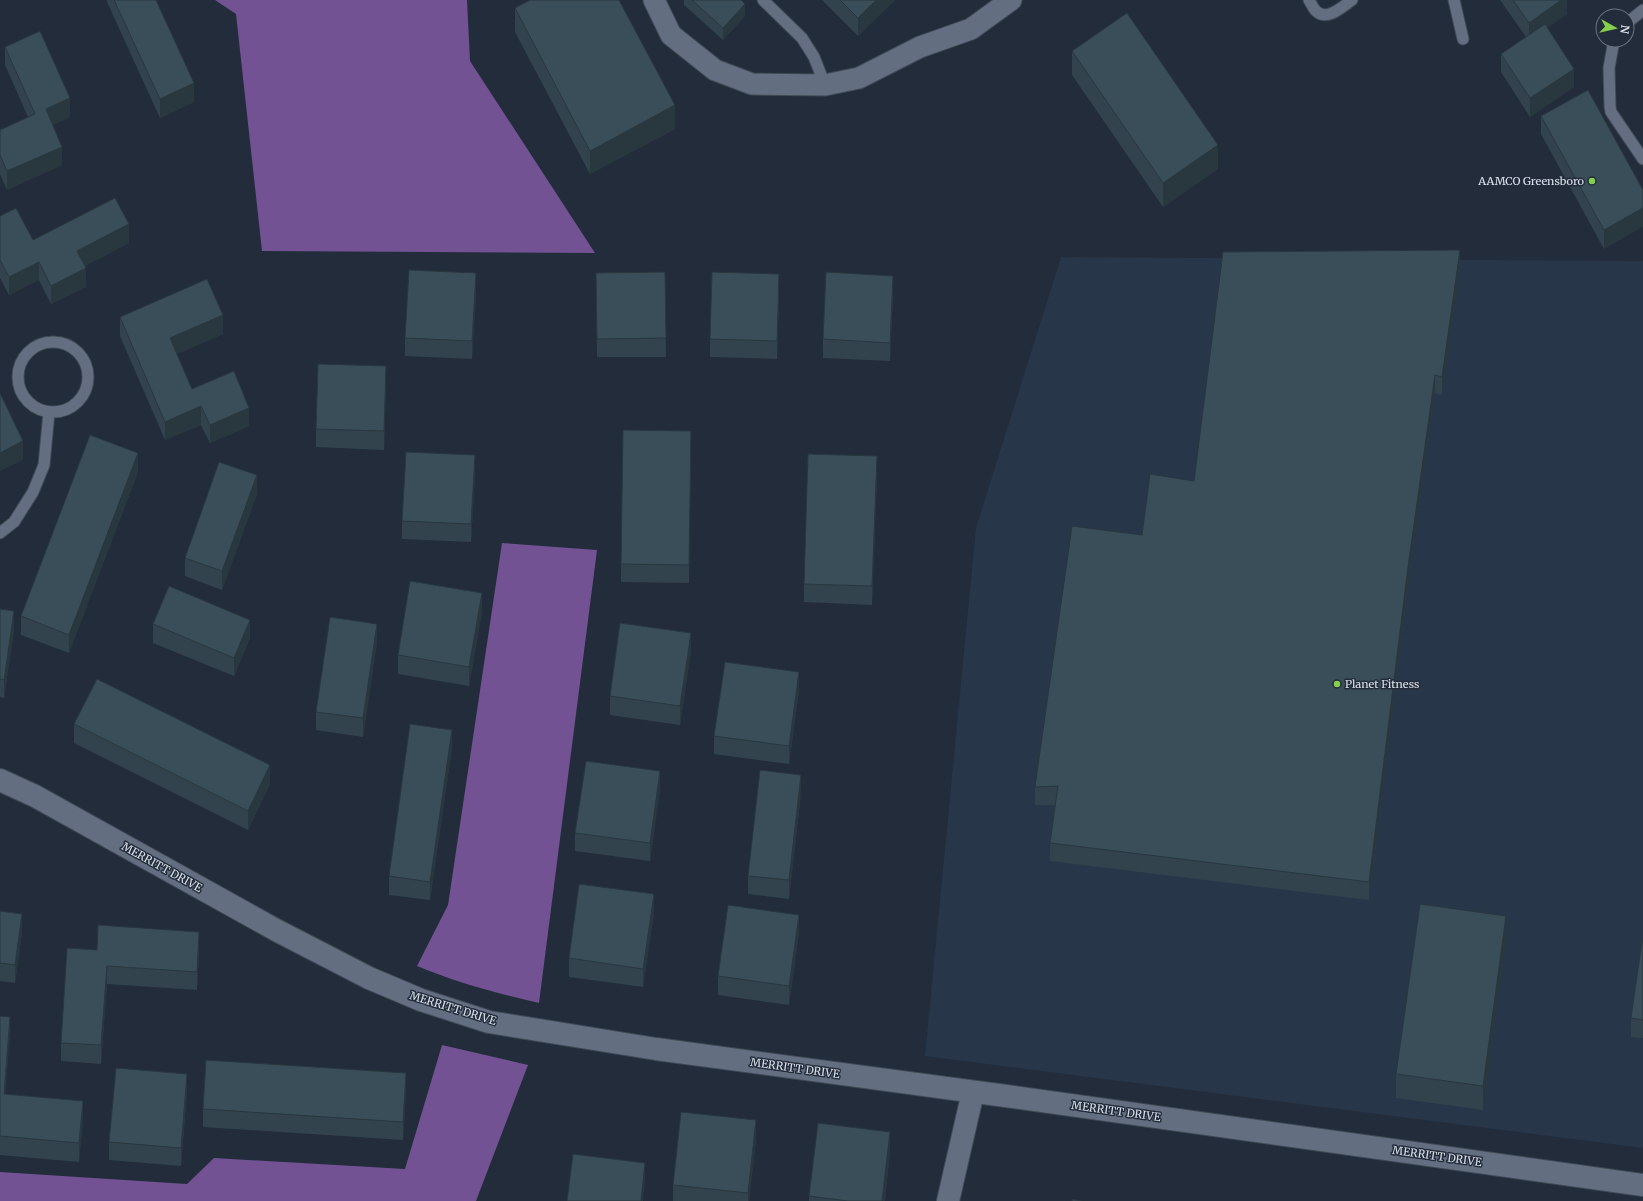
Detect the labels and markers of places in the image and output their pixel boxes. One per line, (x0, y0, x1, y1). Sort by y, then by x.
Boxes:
place label: AAMCO Greensboro (1477, 174, 1585, 188)
marker: AAMCO Greensboro (1587, 176, 1597, 186)
place label: Planet Fitness (1345, 677, 1419, 691)
marker: Planet Fitness (1332, 679, 1342, 689)

